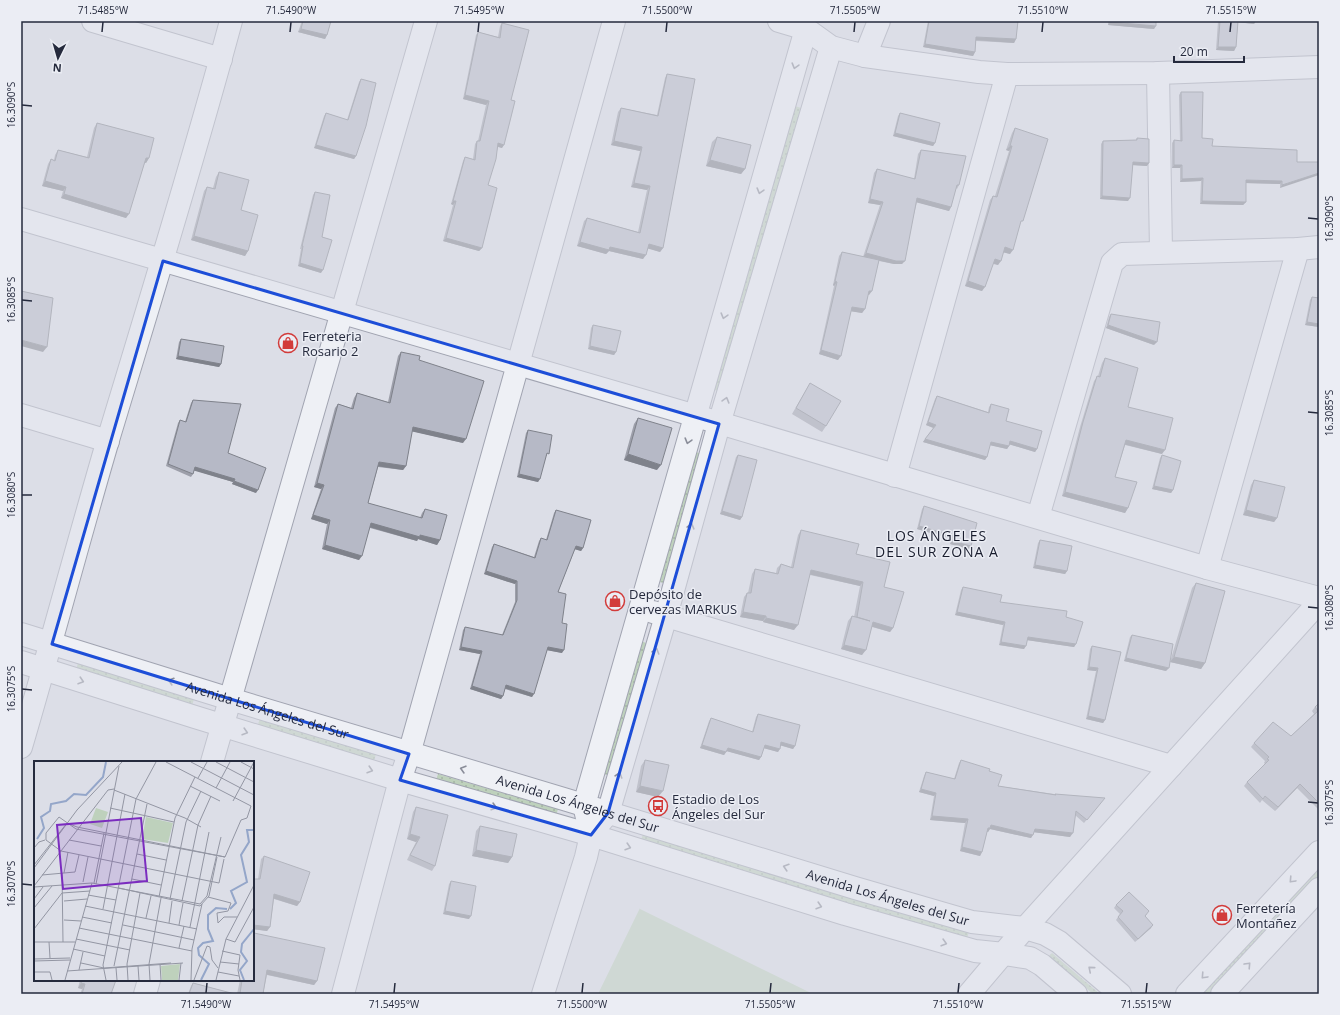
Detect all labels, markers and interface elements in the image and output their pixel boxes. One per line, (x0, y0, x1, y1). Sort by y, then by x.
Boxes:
text: 71.5485°W (78, 3, 129, 17)
text: 71.5490°W (266, 3, 317, 17)
text: 71.5495°W (454, 3, 505, 17)
text: 71.5500°W (642, 3, 693, 17)
text: 71.5505°W (830, 3, 881, 17)
text: 71.5510°W (1018, 3, 1069, 17)
text: 71.5515°W (1206, 3, 1257, 17)
north arrow (38, 38, 78, 78)
scale bar (1174, 38, 1244, 64)
text: 20 m (1180, 43, 1208, 60)
text: N (52, 61, 62, 76)
one-way arrow (791, 62, 800, 69)
text: 16.3090°S (4, 82, 18, 128)
one-way arrow (756, 187, 765, 194)
text: 16.3090°S (1322, 196, 1336, 242)
text: 16.3085°S (4, 277, 18, 323)
one-way arrow (720, 312, 729, 319)
place label: Ferreteria Rosario 2 (302, 327, 362, 360)
shop icon: Ferreteria Rosario 2 (277, 332, 299, 354)
text: 16.3085°S (1322, 390, 1336, 436)
one-way arrow (721, 397, 730, 404)
one-way arrow (684, 437, 693, 444)
text: 16.3080°S (4, 472, 18, 518)
one-way arrow (687, 522, 695, 529)
district label: LOS ÁNGELES DEL SUR ZONA A (875, 526, 999, 561)
place label: Depósito de cervezas MARKUS (629, 585, 737, 618)
text: 16.3080°S (1322, 585, 1336, 631)
shop icon: Depósito de cervezas MARKUS (604, 590, 626, 612)
one-way arrow (651, 647, 660, 654)
text: 16.3075°S (4, 666, 18, 712)
one-way arrow (78, 676, 85, 685)
one-way arrow (167, 677, 174, 686)
street label: Avenida Los Ángeles del Sur (184, 677, 352, 743)
one-way arrow (242, 727, 249, 736)
inset map (34, 761, 254, 981)
one-way arrow (460, 765, 467, 774)
one-way arrow (366, 766, 373, 774)
street label: Avenida Los Ángeles del Sur (494, 770, 662, 837)
one-way arrow (614, 772, 623, 779)
text: 16.3075°S (1322, 780, 1336, 826)
place label: Estadio de Los Ángeles del Sur (672, 790, 766, 823)
bus stop icon: Estadio de Los Ángeles del Sur (647, 795, 669, 817)
one-way arrow (491, 802, 498, 811)
one-way arrow (624, 842, 631, 850)
text: 16.3070°S (4, 861, 18, 907)
one-way arrow (782, 863, 789, 872)
street label: Avenida Los Ángeles del Sur (804, 865, 972, 930)
one-way arrow (1290, 875, 1297, 883)
place label: Ferretería Montañez (1236, 899, 1297, 932)
one-way arrow (815, 901, 822, 910)
shop icon: Ferretería Montañez (1211, 904, 1233, 926)
one-way arrow (941, 938, 947, 946)
one-way arrow (1244, 963, 1251, 970)
one-way arrow (1088, 966, 1095, 973)
one-way arrow (1202, 971, 1209, 978)
text: 71.5490°W (181, 997, 232, 1011)
text: 71.5495°W (369, 997, 420, 1011)
text: 71.5500°W (557, 997, 608, 1011)
text: 71.5505°W (745, 997, 796, 1011)
text: 71.5510°W (933, 997, 984, 1011)
text: 71.5515°W (1121, 997, 1172, 1011)

